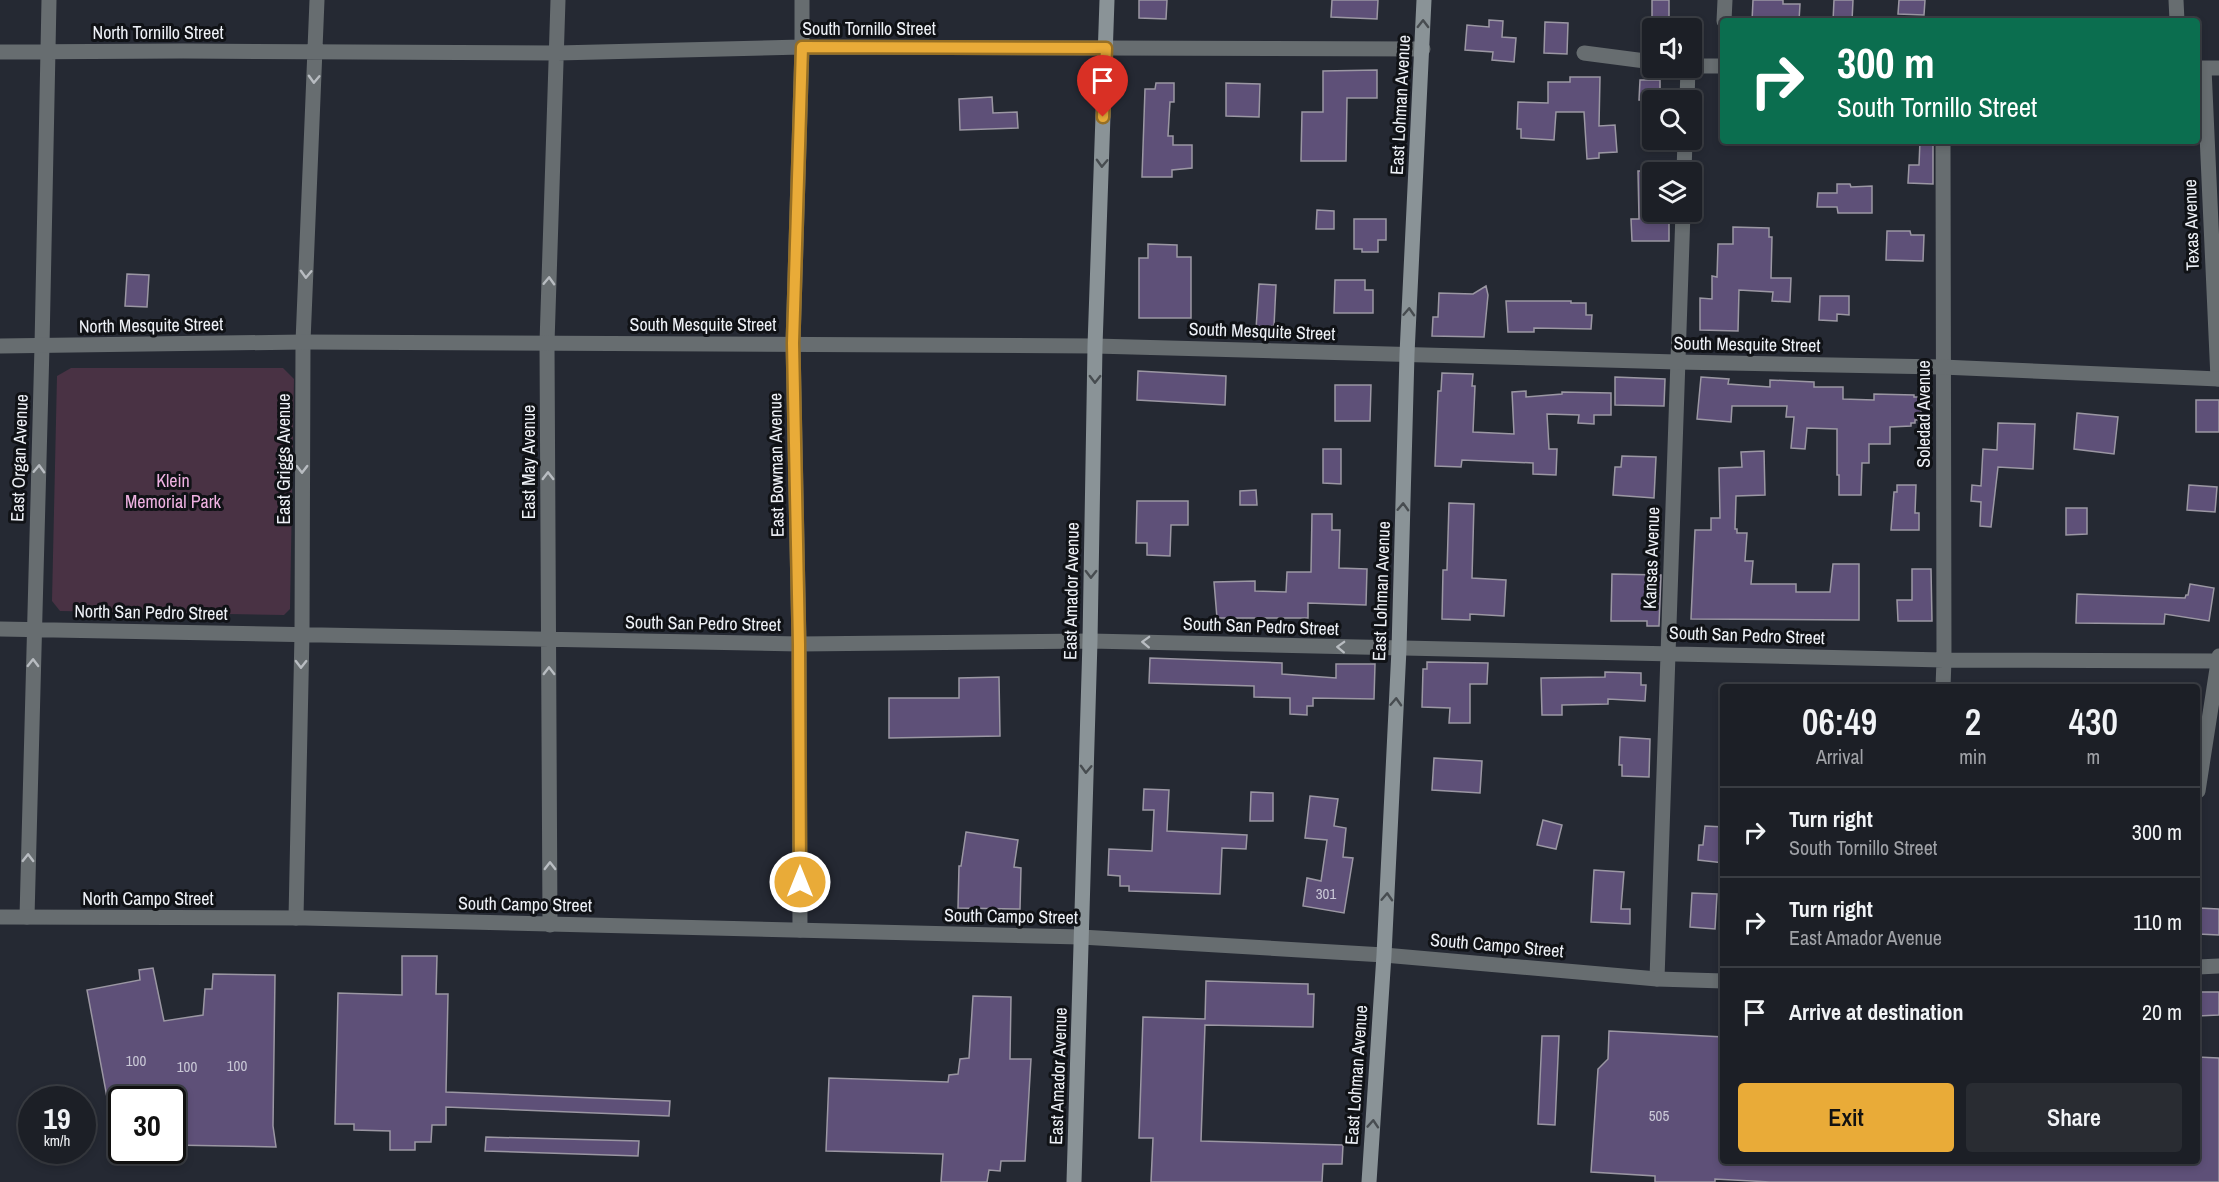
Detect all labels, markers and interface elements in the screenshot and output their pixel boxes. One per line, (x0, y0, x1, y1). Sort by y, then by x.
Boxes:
street label: South Tornillo Street (802, 16, 936, 41)
map controls (1642, 18, 1702, 222)
button: sound (1642, 18, 1702, 78)
street label: North Tornillo Street (92, 20, 224, 45)
one-way arrow (1417, 20, 1430, 29)
street label: East Lohman Avenue (1384, 34, 1416, 176)
text: 300 m (1837, 35, 1935, 91)
icon: right (1738, 42, 1816, 120)
pin (1077, 55, 1128, 117)
icon: arrive (1086, 64, 1119, 97)
one-way arrow (308, 75, 321, 84)
text: South Tornillo Street (1837, 89, 2037, 125)
button: search (1642, 90, 1702, 150)
one-way arrow (1095, 159, 1108, 168)
button: layers (1642, 162, 1702, 222)
street label: Texas Avenue (2177, 179, 2205, 271)
one-way arrow (299, 270, 312, 279)
one-way arrow (543, 277, 556, 286)
one-way arrow (1403, 308, 1416, 317)
street label: North Mesquite Street (79, 311, 223, 339)
street label: South Mesquite Street (630, 312, 776, 337)
street label: South Mesquite Street (1188, 316, 1336, 346)
street label: South Mesquite Street (1673, 330, 1821, 358)
street label: Soledad Avenue (1911, 360, 1936, 468)
one-way arrow (1088, 375, 1101, 384)
street label: East Griggs Avenue (271, 393, 296, 525)
street label: East Bowman Avenue (762, 393, 790, 537)
street label: East Organ Avenue (4, 394, 34, 522)
street label: East May Avenue (516, 405, 541, 519)
one-way arrow (32, 464, 45, 473)
one-way arrow (296, 465, 308, 474)
park label: Klein Memorial Park (125, 468, 222, 514)
one-way arrow (542, 472, 554, 481)
one-way arrow (1397, 503, 1409, 512)
street label: Kansas Avenue (1637, 506, 1665, 610)
street label: East Lohman Avenue (1366, 521, 1396, 661)
street label: East Amador Avenue (1057, 522, 1085, 660)
one-way arrow (1085, 570, 1098, 579)
street label: North San Pedro Street (74, 598, 228, 626)
street label: South San Pedro Street (625, 609, 781, 637)
street label: South San Pedro Street (1183, 611, 1339, 641)
street label: South San Pedro Street (1669, 620, 1825, 650)
one-way arrow (1141, 636, 1150, 648)
one-way arrow (1336, 641, 1345, 653)
one-way arrow (27, 659, 39, 668)
one-way arrow (295, 660, 307, 669)
one-way arrow (543, 667, 555, 676)
one-way arrow (1390, 698, 1403, 707)
text: 06:49 (1802, 698, 1877, 746)
text: 2 (1965, 698, 1981, 746)
text: 430 (2069, 698, 2118, 746)
text: Arrival (1816, 743, 1863, 770)
text: min (1959, 743, 1987, 770)
text: m (2086, 743, 2100, 770)
one-way arrow (1080, 765, 1093, 774)
text: Turn right (1789, 804, 1873, 834)
icon: right (1738, 816, 1771, 849)
text: 300 m (2132, 817, 2182, 847)
text: South Tornillo Street (1789, 834, 1937, 861)
position arrow (768, 850, 832, 914)
one-way arrow (22, 854, 35, 863)
one-way arrow (544, 862, 556, 871)
house number: 301 (1316, 883, 1336, 904)
street label: North Campo Street (82, 886, 214, 911)
street label: South Campo Street (458, 890, 592, 918)
one-way arrow (1380, 892, 1393, 901)
text: Turn right (1789, 894, 1873, 924)
street label: South Campo Street (944, 902, 1078, 930)
icon: right (1738, 906, 1771, 939)
text: 110 m (2133, 907, 2182, 937)
text: East Amador Avenue (1789, 924, 1942, 951)
street label: South Campo Street (1429, 927, 1565, 963)
icon: arrive (1738, 996, 1771, 1029)
text: Arrive at destination (1789, 997, 1963, 1027)
text: 20 m (2142, 997, 2182, 1027)
street label: East Lohman Avenue (1339, 1004, 1373, 1146)
street label: East Amador Avenue (1043, 1007, 1073, 1145)
house number: 100 (126, 1050, 146, 1071)
house number: 100 (227, 1055, 247, 1076)
house number: 100 (177, 1056, 197, 1077)
button: Exit (1738, 1083, 1954, 1152)
button: Share (1966, 1083, 2182, 1152)
speed limit sign: 30 (108, 1086, 186, 1164)
text: 19 (43, 1098, 71, 1138)
house number: 505 (1649, 1105, 1669, 1126)
one-way arrow (1366, 1119, 1379, 1128)
text: km/h (44, 1130, 70, 1151)

